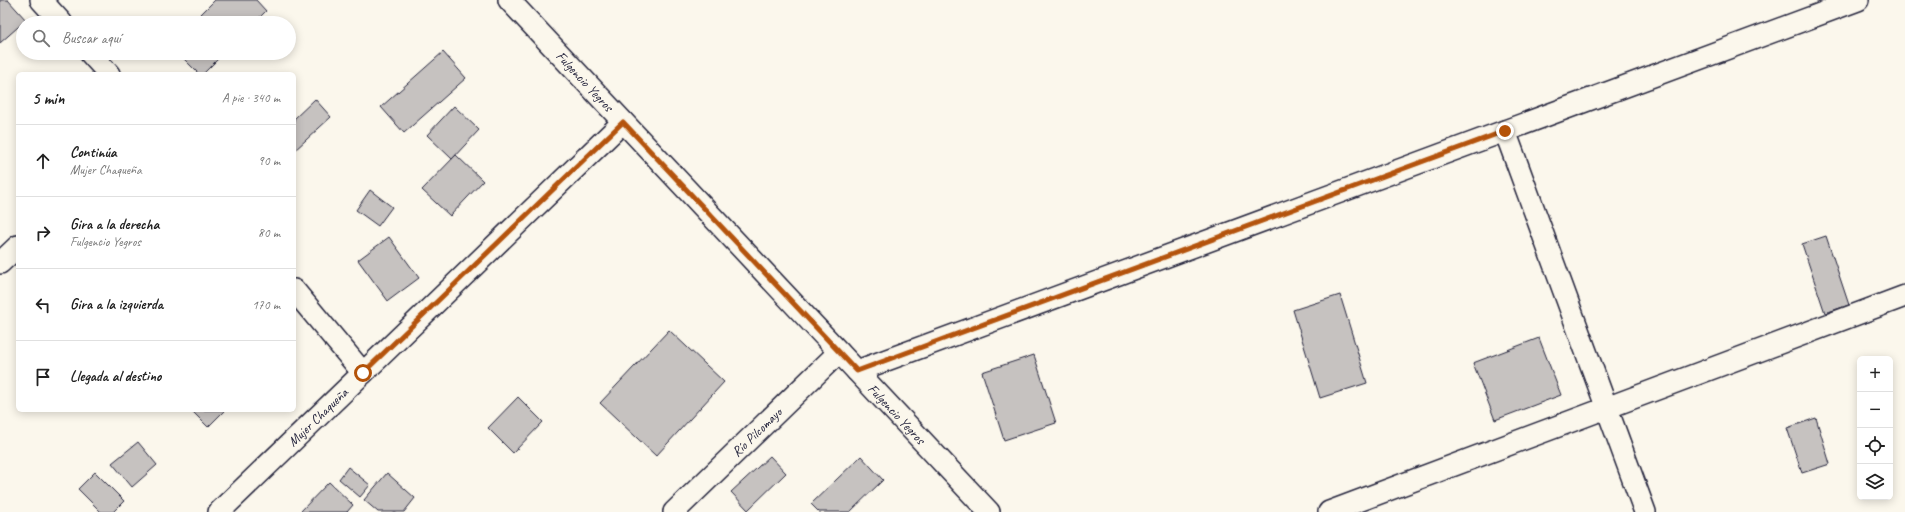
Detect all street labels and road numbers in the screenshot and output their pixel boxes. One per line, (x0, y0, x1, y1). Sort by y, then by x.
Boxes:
street label: Fulgencio Yegros (552, 48, 618, 116)
street label: Fulgencio Yegros (864, 380, 930, 449)
street label: Mujer Chaqueña (284, 384, 352, 450)
street label: Río Pilcomayo (728, 403, 787, 460)

